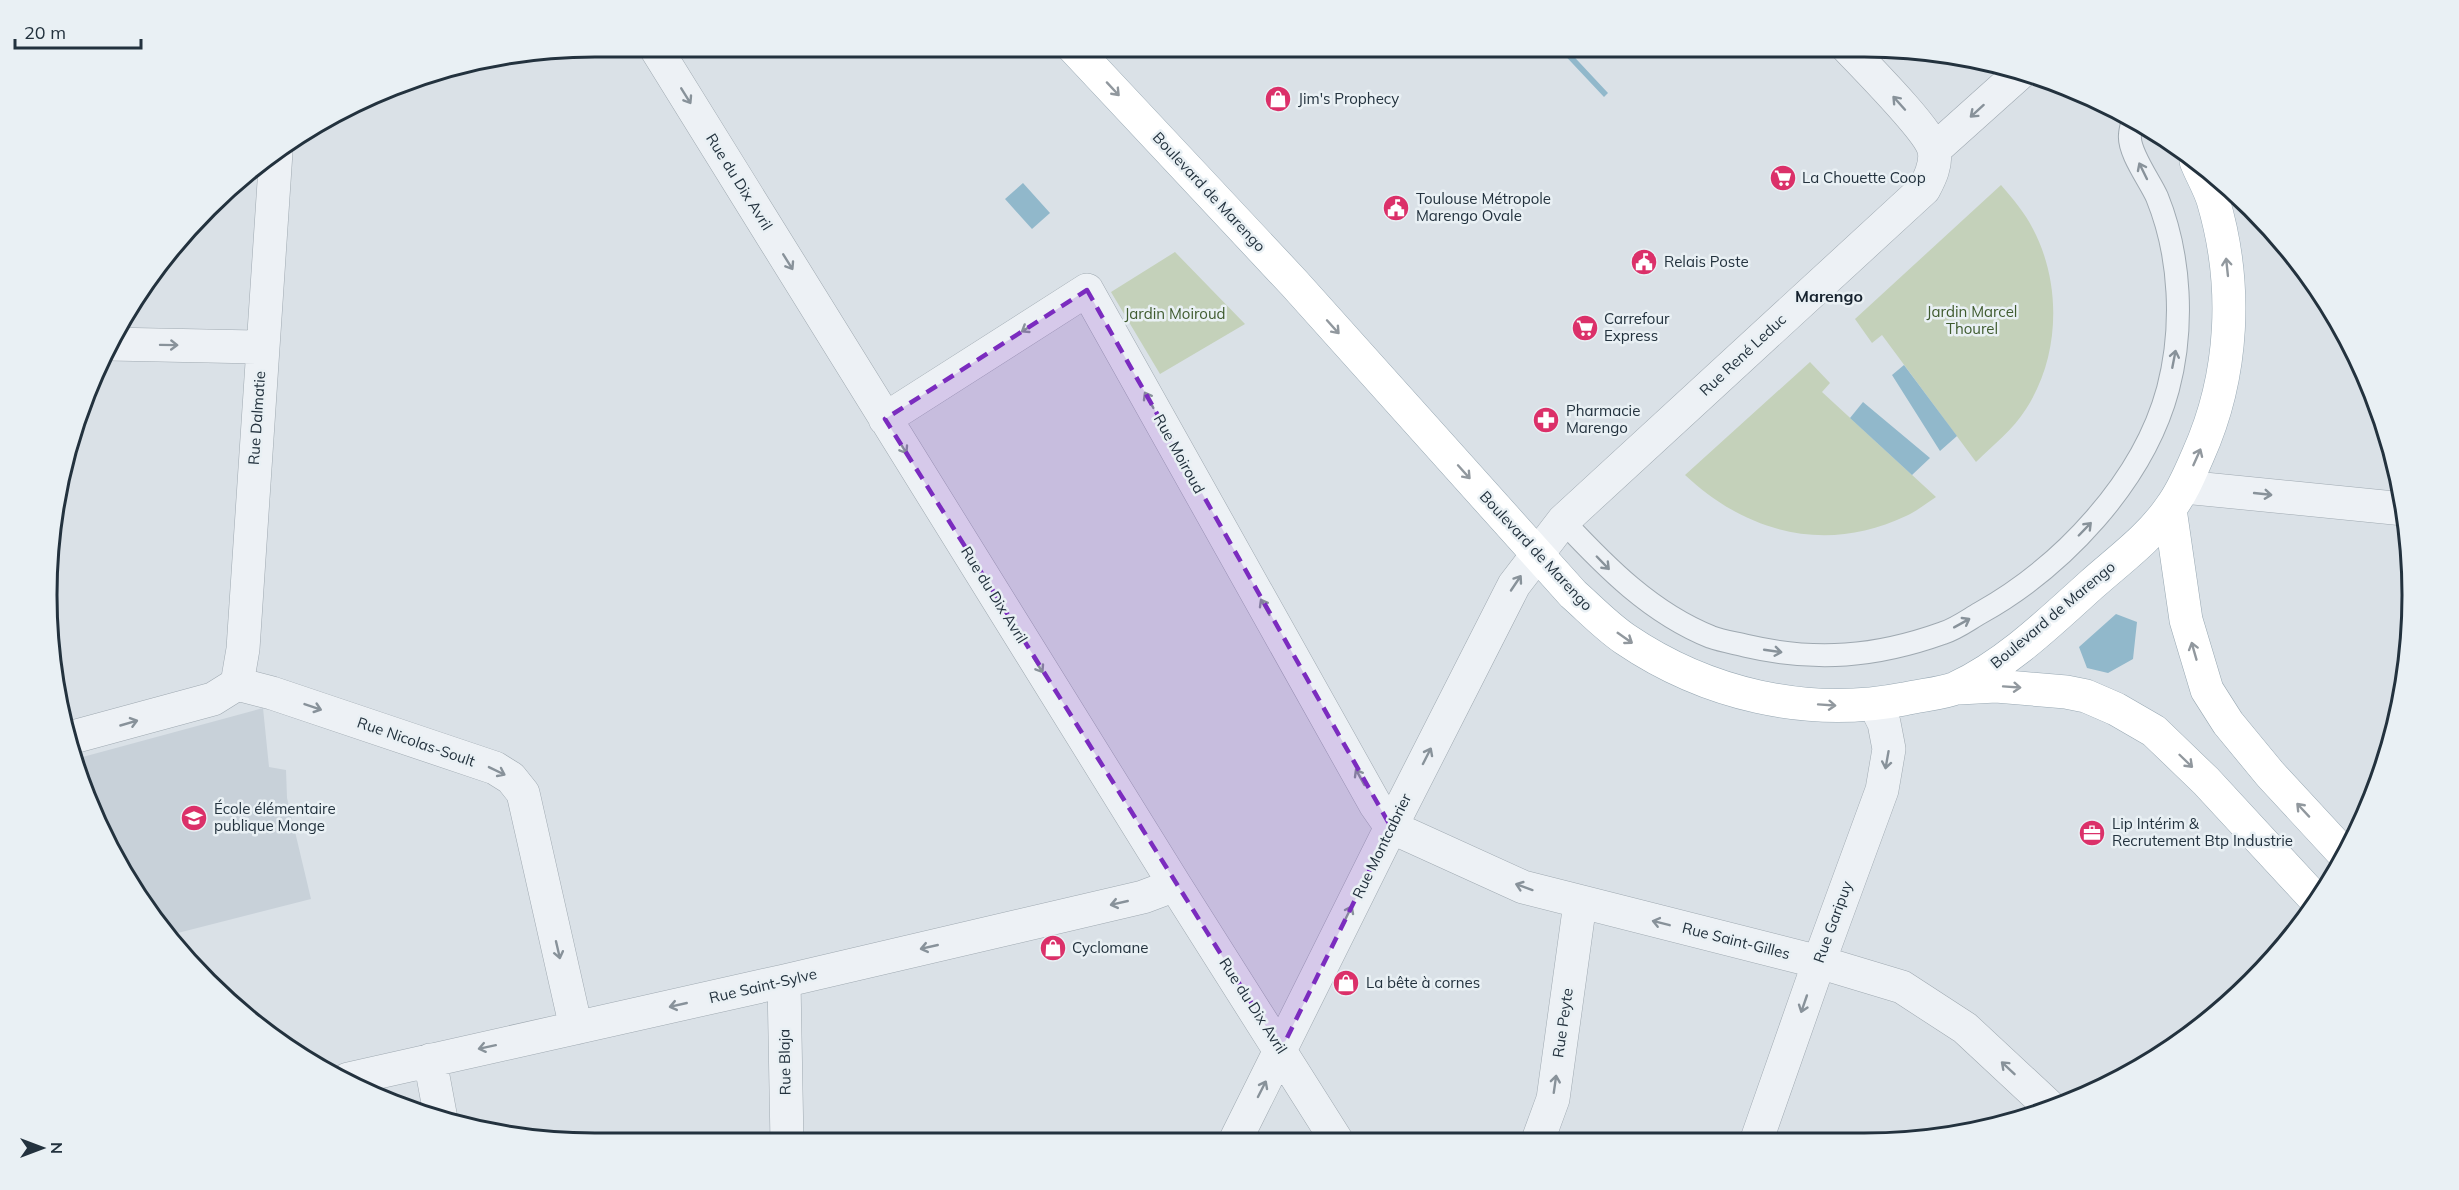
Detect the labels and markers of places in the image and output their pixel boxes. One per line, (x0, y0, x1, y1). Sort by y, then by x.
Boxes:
shop icon: Jim's Prophecy (1263, 84, 1293, 114)
place label: Jim's Prophecy (1298, 89, 1399, 108)
supermarket icon: La Chouette Coop (1768, 163, 1798, 193)
place label: La Chouette Coop (1802, 168, 1926, 187)
place label: Toulouse Métropole Marengo Ovale (1416, 189, 1551, 225)
public building icon: Toulouse Métropole Marengo Ovale (1381, 193, 1411, 223)
public building icon: Relais Poste (1629, 247, 1659, 277)
place label: Relais Poste (1664, 252, 1749, 271)
place label: Carrefour Express (1604, 309, 1670, 345)
supermarket icon: Carrefour Express (1570, 313, 1600, 343)
place label: Pharmacie Marengo (1566, 401, 1640, 437)
pharmacy icon: Pharmacie Marengo (1531, 405, 1561, 435)
place label: École élémentaire publique Monge (214, 799, 336, 835)
school or university icon: École élémentaire publique Monge (179, 803, 209, 833)
place label: Lip Intérim & Recrutement Btp Industrie (2112, 814, 2293, 850)
office icon: Lip Intérim & Recrutement Btp Industrie (2077, 818, 2107, 848)
shop icon: Cyclomane (1038, 933, 1068, 963)
place label: Cyclomane (1072, 938, 1148, 957)
shop icon: La bête à cornes (1331, 968, 1361, 998)
place label: La bête à cornes (1366, 973, 1480, 992)

